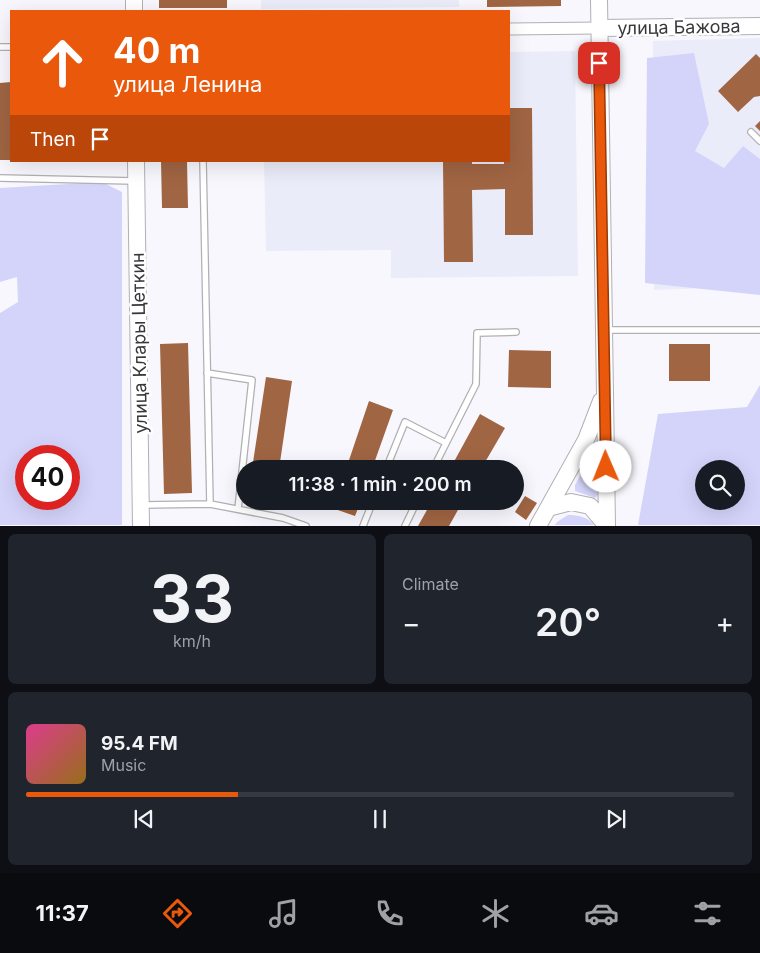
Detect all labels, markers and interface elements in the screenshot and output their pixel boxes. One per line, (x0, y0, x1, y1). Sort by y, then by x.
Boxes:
street label: улица Бажова (617, 15, 741, 39)
text: 40 m (113, 29, 201, 71)
icon: ahead (30, 30, 95, 95)
pin (578, 42, 620, 84)
icon: arrive (585, 49, 613, 77)
text: улица Ленина (113, 71, 262, 97)
icon: arrive (86, 125, 114, 153)
text: Then (30, 128, 76, 151)
street label: улица Клары Цеткин (127, 252, 151, 434)
position arrow (579, 440, 631, 492)
speed limit sign: 40 (15, 445, 80, 510)
map controls (695, 460, 745, 510)
button: search (695, 460, 745, 510)
text: 11:38 · 1 min · 200 m (289, 473, 471, 496)
text: 33 (150, 559, 234, 638)
text: Climate (402, 574, 459, 594)
text: 20° (535, 599, 601, 645)
text: − (402, 606, 421, 640)
text: + (715, 606, 734, 640)
text: km/h (173, 631, 211, 651)
text: 95.4 FM (101, 732, 178, 755)
text: Music (101, 755, 146, 775)
icon: previous (130, 805, 158, 833)
icon: pause (366, 805, 394, 833)
icon: next (602, 805, 630, 833)
icon: directions (160, 896, 195, 931)
icon: music (266, 896, 301, 931)
icon: phone (372, 896, 407, 931)
icon: climate (478, 896, 513, 931)
icon: car (584, 896, 619, 931)
icon: filters (690, 896, 725, 931)
text: 11:37 (35, 900, 89, 926)

